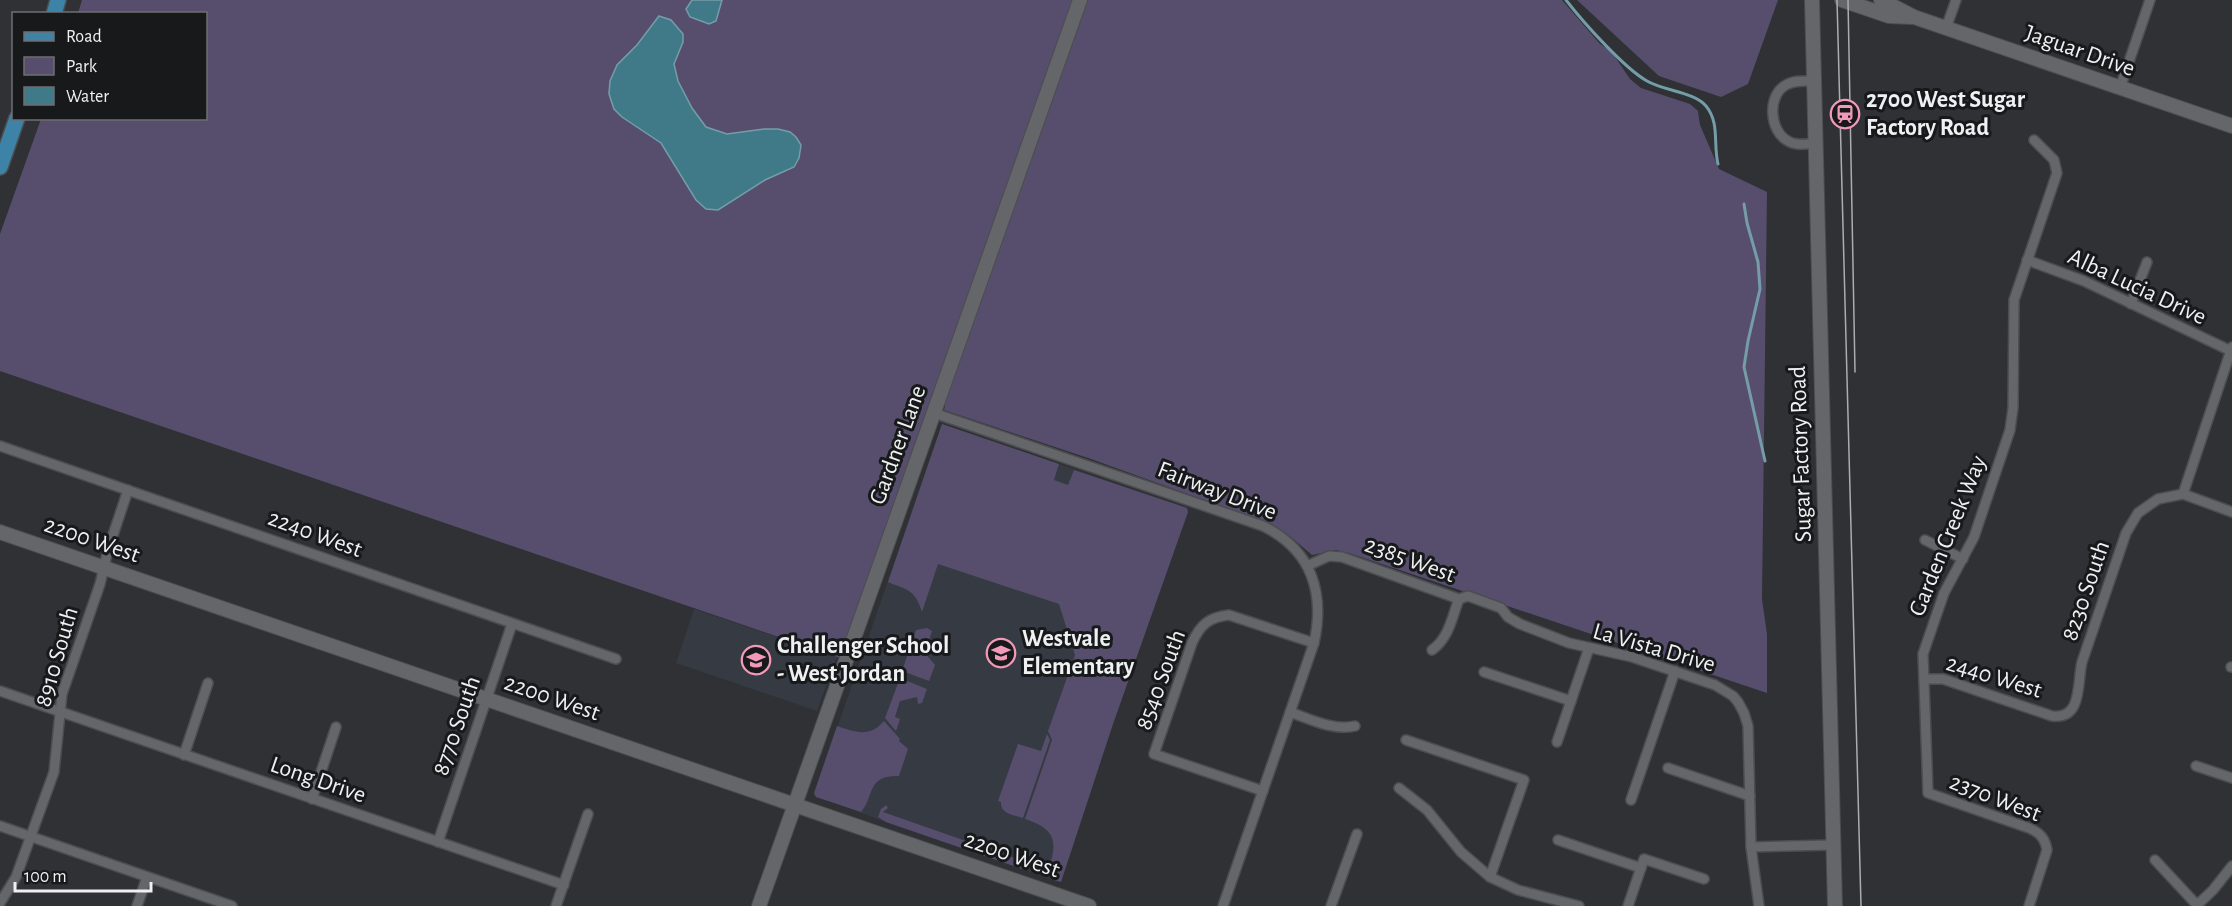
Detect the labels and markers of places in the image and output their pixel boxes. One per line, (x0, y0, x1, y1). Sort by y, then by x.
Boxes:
place label: 2700 West Sugar Factory Road (1866, 88, 2026, 140)
station icon: 2700 West Sugar Factory Road (1829, 98, 1861, 130)
place label: Westvale Elementary (1022, 627, 1134, 679)
place label: Challenger School - West Jordan (777, 634, 949, 686)
school or university icon: Westvale Elementary (985, 637, 1017, 669)
school or university icon: Challenger School - West Jordan (740, 644, 772, 676)

